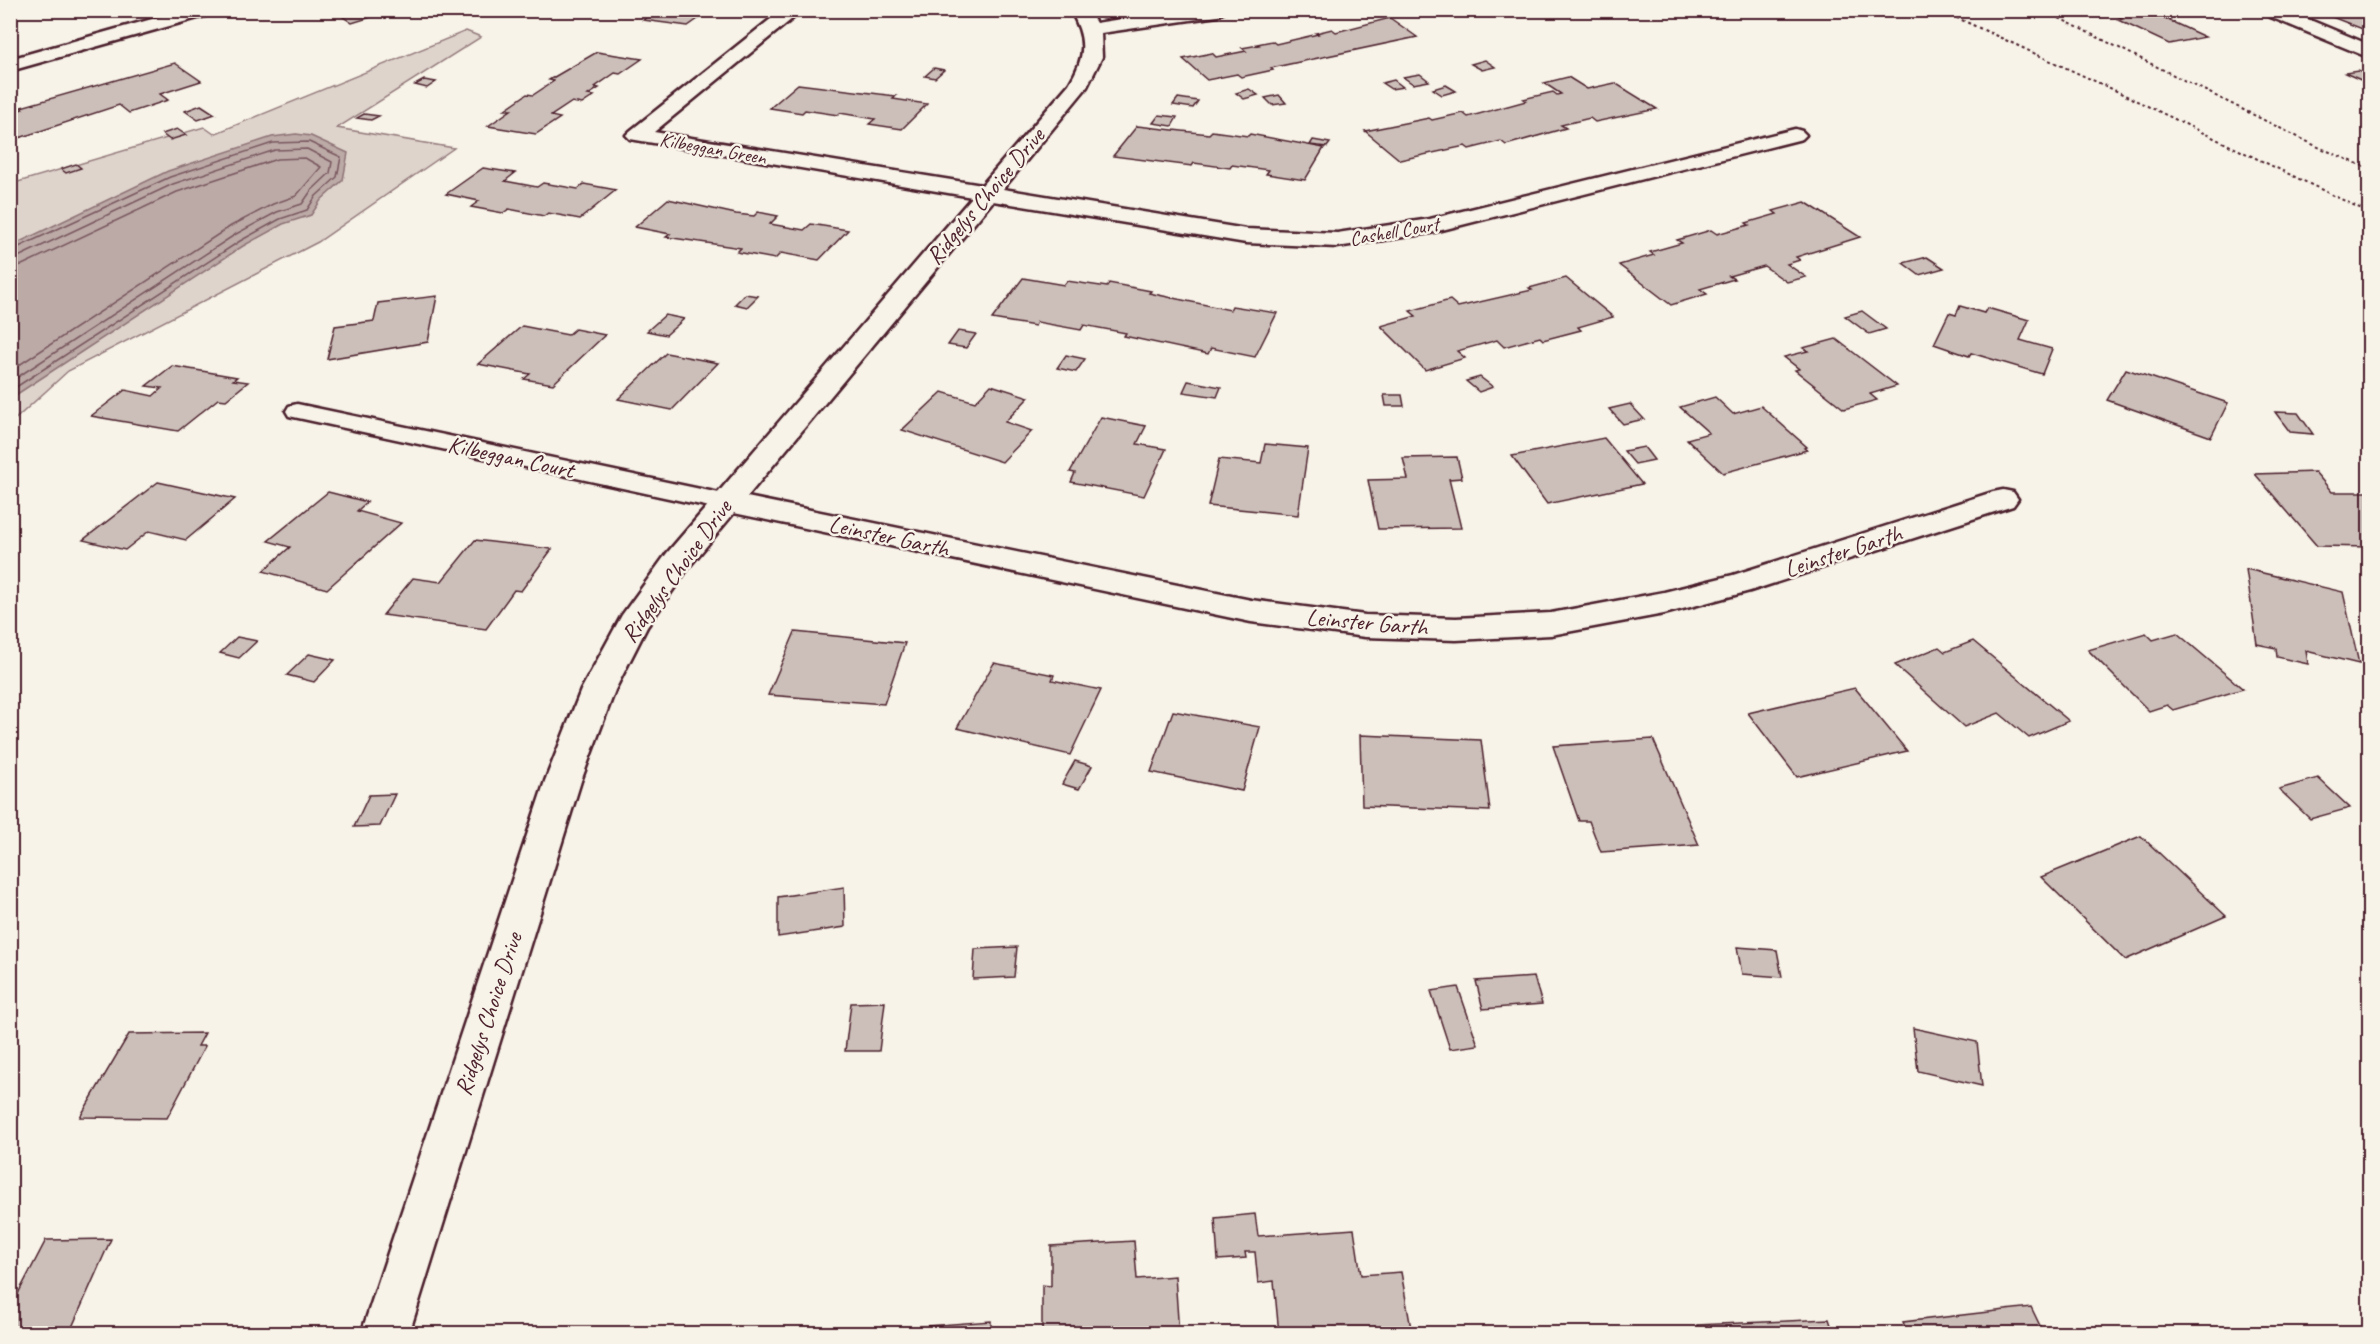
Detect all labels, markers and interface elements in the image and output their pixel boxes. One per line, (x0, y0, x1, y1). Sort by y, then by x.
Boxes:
street label: Ridgelys Choice Drive (919, 120, 1052, 271)
street label: Kilbeggan Green (658, 127, 769, 170)
street label: Cashell Court (1348, 211, 1444, 252)
street label: Kilbeggan Court (445, 429, 579, 485)
street label: Ridgelys Choice Drive (614, 492, 739, 648)
street label: Leinster Garth (826, 509, 953, 564)
street label: Leinster Garth (1781, 517, 1907, 584)
street label: Leinster Garth (1305, 602, 1431, 642)
street label: Ridgelys Choice Drive (448, 927, 529, 1099)

